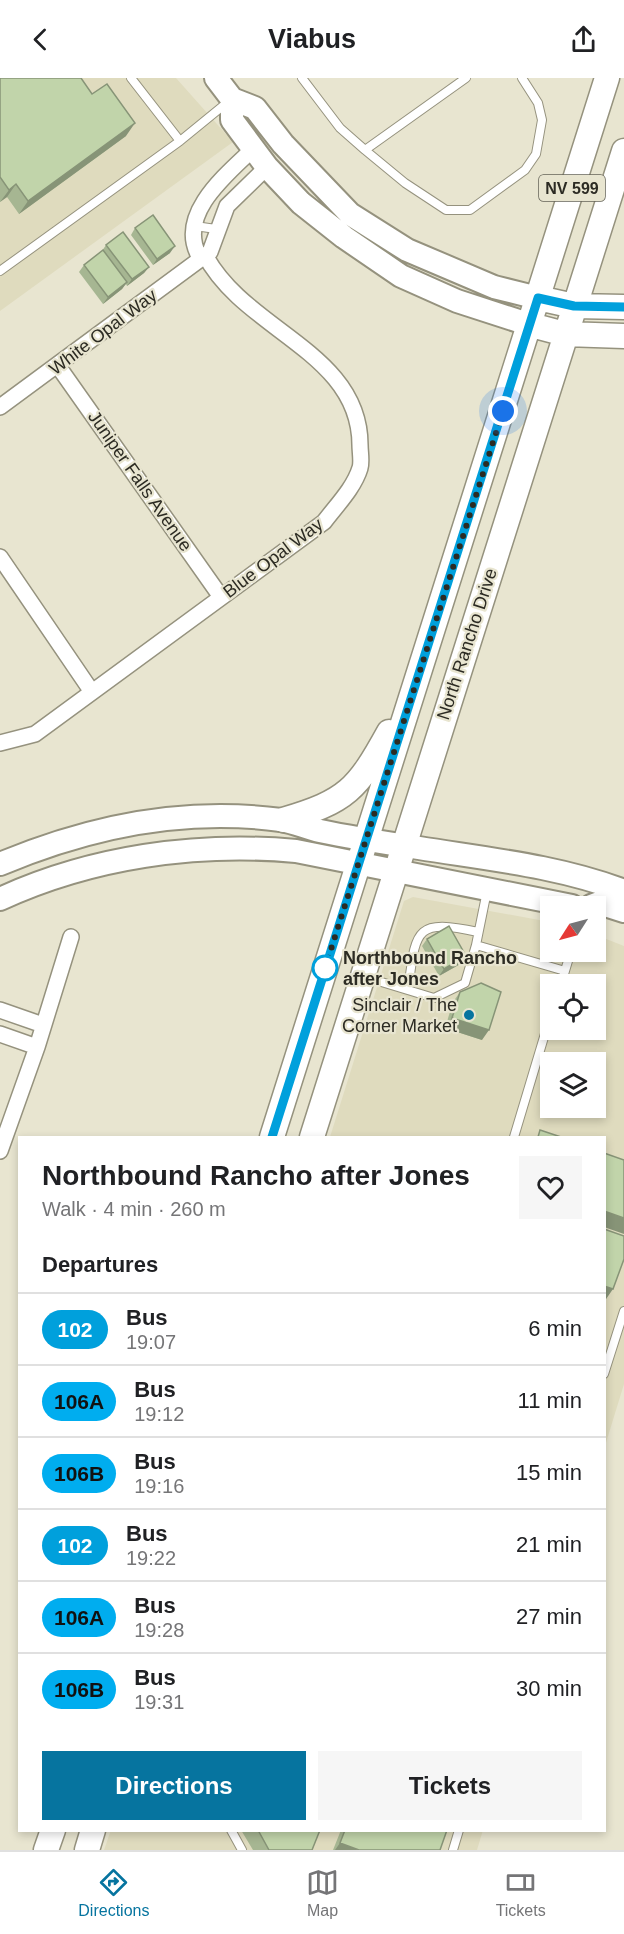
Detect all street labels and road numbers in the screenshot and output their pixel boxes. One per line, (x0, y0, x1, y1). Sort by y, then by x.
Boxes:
road number: NV 599 (539, 175, 605, 201)
street label: White Opal Way (45, 285, 161, 379)
street label: Juniper Falls Avenue (84, 407, 196, 555)
street label: Blue Opal Way (219, 514, 327, 602)
street label: North Rancho Drive (433, 566, 501, 722)

